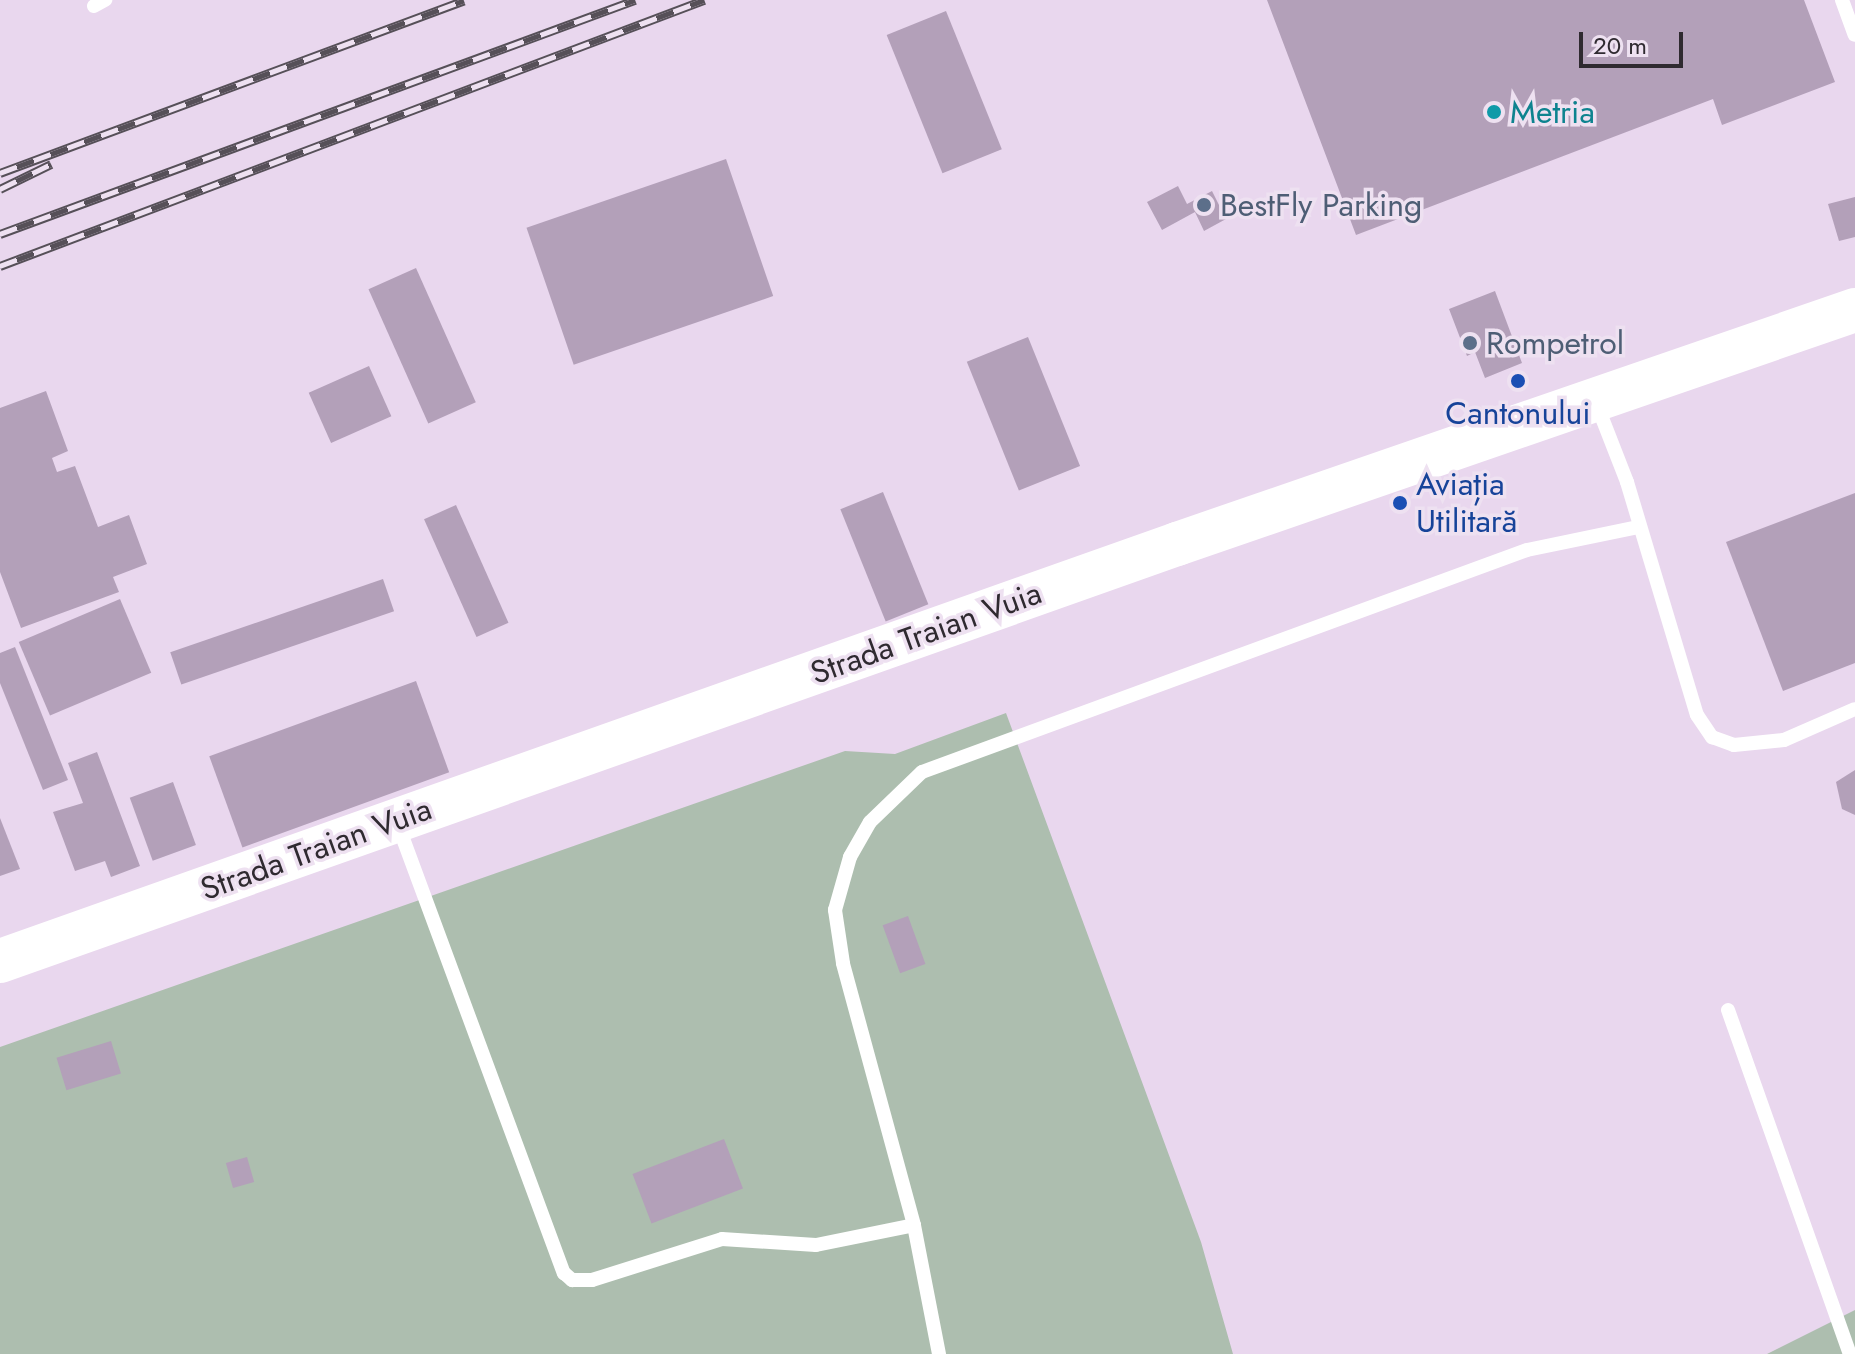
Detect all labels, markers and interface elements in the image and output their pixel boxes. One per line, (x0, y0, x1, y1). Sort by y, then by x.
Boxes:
scale bar (1583, 16, 1687, 66)
text: 20 m (1593, 28, 1647, 63)
place label: Metria (1510, 93, 1595, 131)
marker: Metria (1485, 103, 1503, 121)
place label: BestFly Parking (1220, 186, 1422, 224)
marker: BestFly Parking (1195, 196, 1213, 214)
place label: Rompetrol (1486, 324, 1624, 362)
marker: Rompetrol (1461, 334, 1479, 352)
marker: Cantonului (1509, 372, 1527, 390)
place label: Cantonului (1445, 394, 1591, 432)
place label: Aviația Utilitară (1416, 466, 1517, 541)
marker: Aviația Utilitară (1391, 494, 1409, 512)
street label: Strada Traian Vuia (805, 573, 1047, 693)
street label: Strada Traian Vuia (195, 789, 437, 909)

